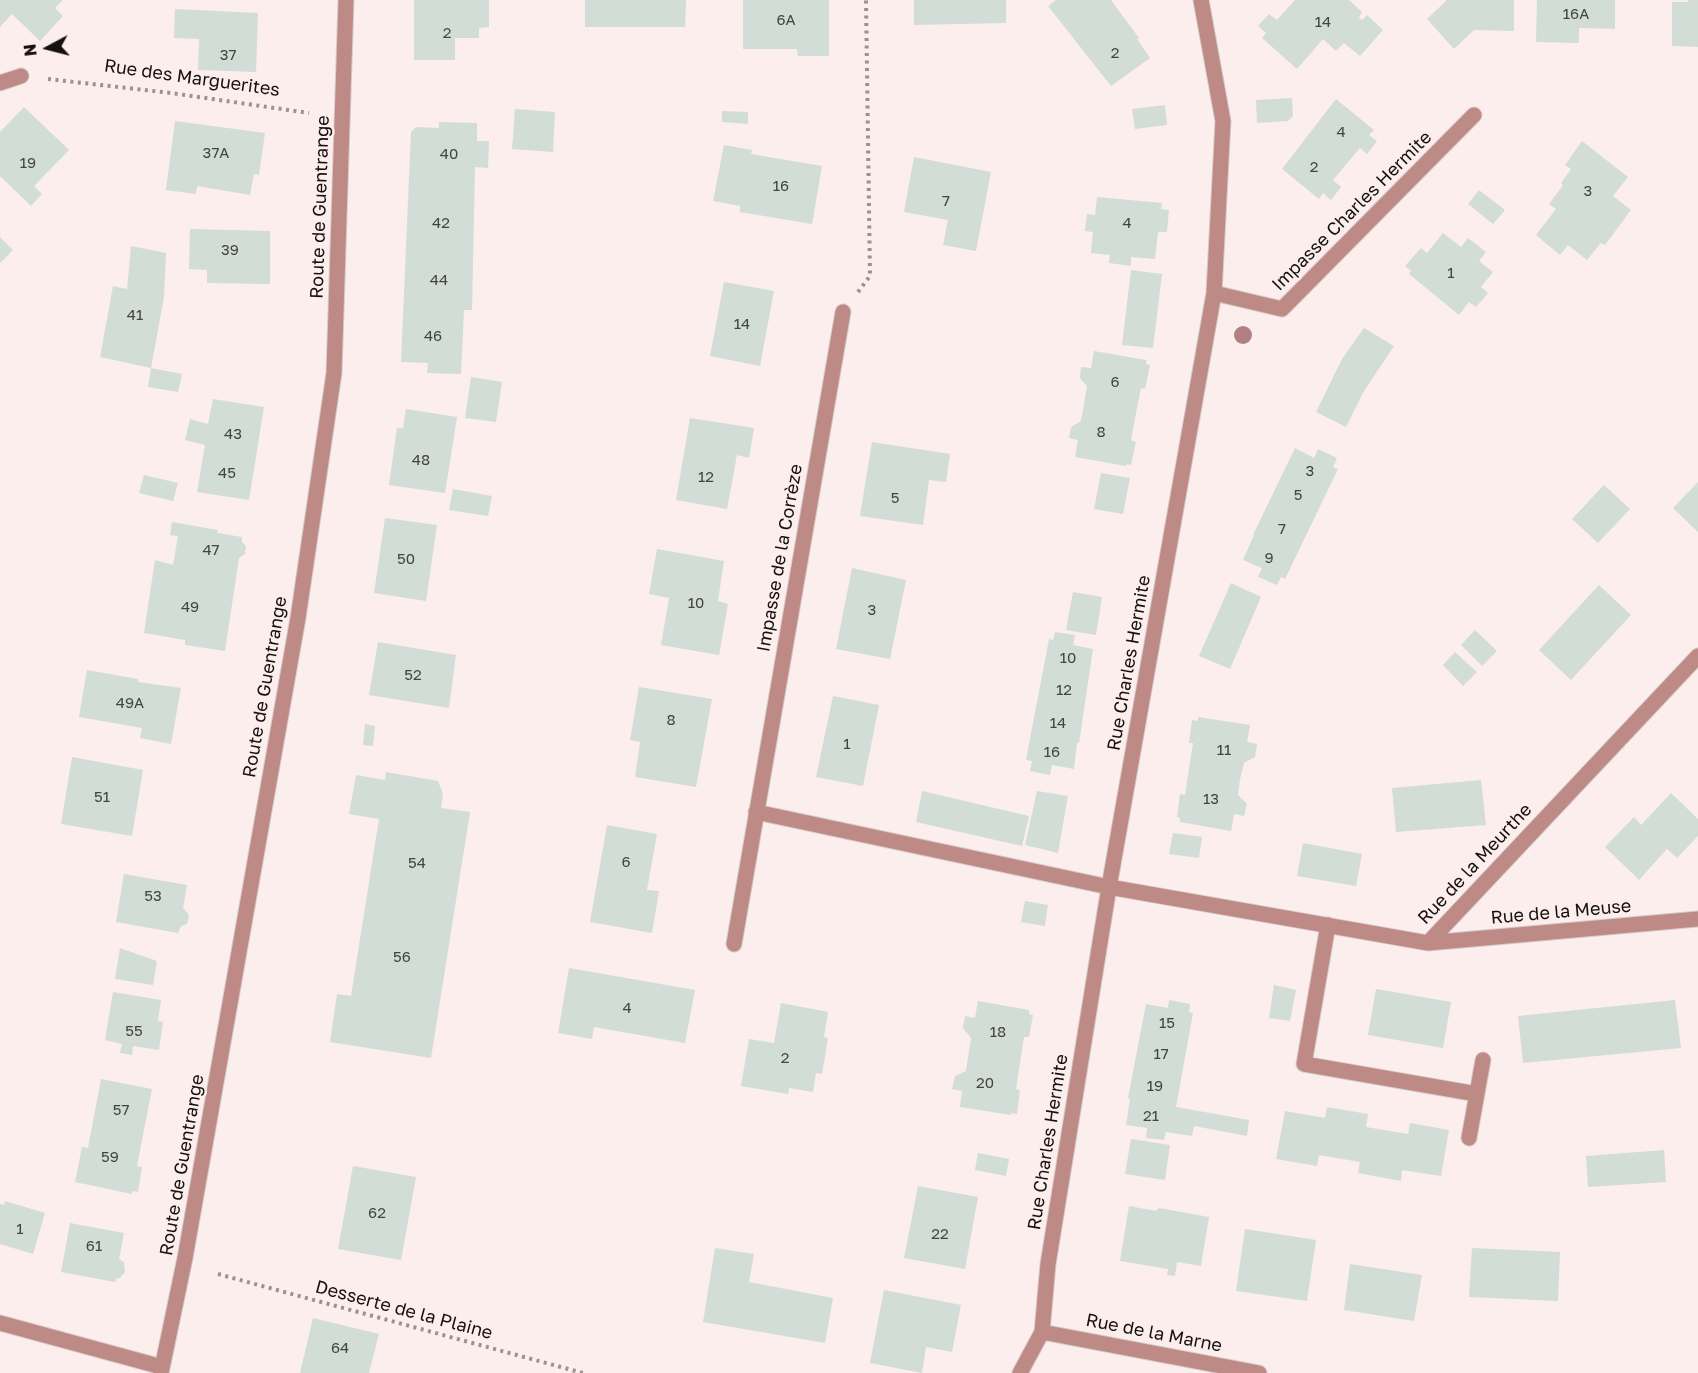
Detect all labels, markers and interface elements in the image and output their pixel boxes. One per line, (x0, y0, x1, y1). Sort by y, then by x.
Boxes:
house number: 16A (1563, 5, 1589, 23)
house number: 6A (776, 11, 796, 29)
house number: 14 (1315, 13, 1331, 31)
north arrow (18, 18, 78, 78)
house number: 2 (443, 24, 451, 42)
text: N (19, 43, 41, 57)
house number: 2 (1111, 44, 1119, 62)
house number: 37 (220, 46, 236, 64)
street label: Rue des Marguerites (103, 55, 281, 101)
street label: Route de Guentrange (306, 115, 334, 299)
house number: 4 (1336, 123, 1346, 141)
street label: Impasse Charles Hermite (1268, 127, 1436, 295)
house number: 37A (203, 144, 229, 162)
house number: 40 (440, 145, 458, 163)
house number: 19 (20, 154, 36, 172)
house number: 2 (1310, 158, 1318, 176)
house number: 16 (773, 177, 789, 195)
house number: 3 (1584, 182, 1592, 200)
house number: 7 (942, 192, 950, 210)
house number: 42 (432, 214, 450, 232)
house number: 4 (1122, 214, 1132, 232)
house number: 39 (221, 241, 239, 259)
house number: 1 (1447, 264, 1455, 282)
house number: 44 (430, 271, 448, 289)
house number: 41 (127, 306, 143, 324)
house number: 14 (734, 315, 750, 333)
house number: 46 (424, 327, 442, 345)
house number: 6 (1110, 373, 1120, 391)
house number: 8 (1096, 423, 1106, 441)
house number: 43 (224, 425, 242, 443)
house number: 48 (412, 451, 430, 469)
street label: Impasse de la Corrèze (753, 462, 807, 654)
house number: 3 (1306, 462, 1314, 480)
house number: 45 (218, 464, 236, 482)
house number: 12 (698, 468, 714, 486)
house number: 5 (1294, 486, 1302, 504)
house number: 5 (891, 489, 899, 507)
house number: 7 (1278, 520, 1286, 538)
house number: 47 (202, 541, 220, 559)
house number: 9 (1264, 549, 1274, 567)
house number: 50 (397, 550, 415, 568)
street label: Rue Charles Hermite (1103, 574, 1155, 752)
house number: 10 (688, 594, 704, 612)
street label: Route de Guentrange (238, 595, 292, 779)
house number: 49 (181, 598, 199, 616)
house number: 3 (868, 601, 876, 619)
house number: 10 (1060, 649, 1076, 667)
house number: 52 (404, 666, 422, 684)
house number: 12 (1056, 681, 1072, 699)
house number: 49A (116, 694, 144, 712)
house number: 8 (666, 711, 676, 729)
house number: 14 (1050, 714, 1066, 732)
house number: 1 (843, 735, 851, 753)
house number: 11 (1217, 741, 1231, 759)
house number: 16 (1044, 743, 1060, 761)
house number: 51 (94, 788, 110, 806)
house number: 13 (1203, 790, 1219, 808)
street label: Rue de la Meurthe (1414, 799, 1536, 929)
house number: 6 (621, 853, 631, 871)
house number: 54 (408, 854, 426, 872)
house number: 53 (144, 887, 162, 905)
street label: Rue de la Meuse (1490, 895, 1632, 929)
house number: 56 (393, 948, 411, 966)
house number: 4 (622, 999, 632, 1017)
house number: 15 (1159, 1014, 1175, 1032)
house number: 55 (125, 1022, 143, 1040)
house number: 18 (990, 1023, 1006, 1041)
house number: 17 (1153, 1045, 1169, 1063)
house number: 2 (781, 1049, 789, 1067)
street label: Rue Charles Hermite (1023, 1053, 1073, 1231)
street label: Route de Guentrange (155, 1073, 209, 1257)
house number: 20 (976, 1074, 994, 1092)
house number: 19 (1147, 1077, 1163, 1095)
house number: 57 (113, 1101, 129, 1119)
house number: 21 (1143, 1107, 1159, 1125)
house number: 59 (101, 1148, 119, 1166)
house number: 62 (368, 1204, 386, 1222)
house number: 1 (16, 1220, 24, 1238)
house number: 22 (931, 1225, 949, 1243)
house number: 61 (86, 1237, 102, 1255)
street label: Desserte de la Plaine (313, 1276, 495, 1344)
street label: Rue de la Marne (1084, 1309, 1224, 1357)
house number: 64 (331, 1339, 349, 1357)

